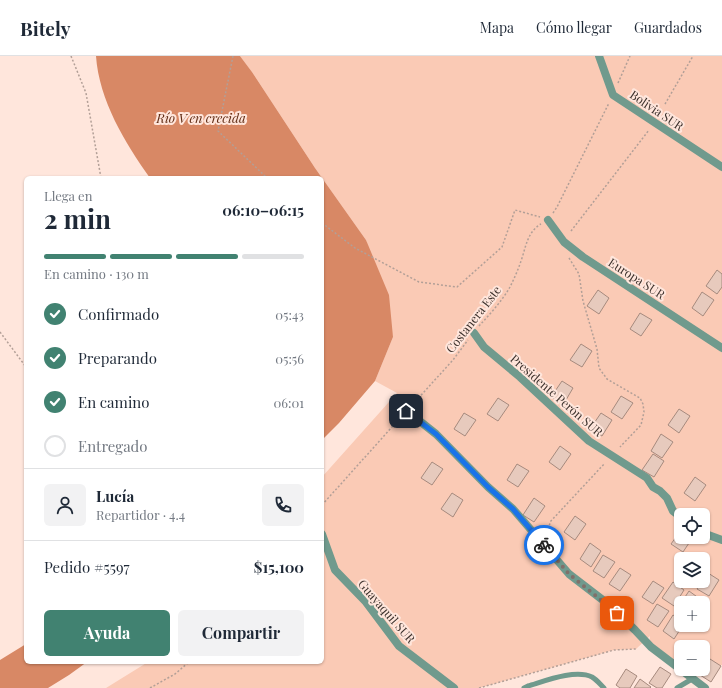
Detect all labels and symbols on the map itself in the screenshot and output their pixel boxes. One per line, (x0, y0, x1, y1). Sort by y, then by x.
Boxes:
street label: Bolivia SUR (627, 86, 687, 134)
water label: Río V en crecida (155, 109, 246, 126)
street label: Europa SUR (606, 254, 668, 302)
street label: Costanera Este (442, 282, 504, 356)
street label: Presidente Perón SUR (507, 350, 607, 440)
pin (389, 394, 423, 428)
courier (524, 525, 564, 565)
street label: Guayaquil SUR (355, 576, 419, 646)
pin (600, 596, 634, 630)

